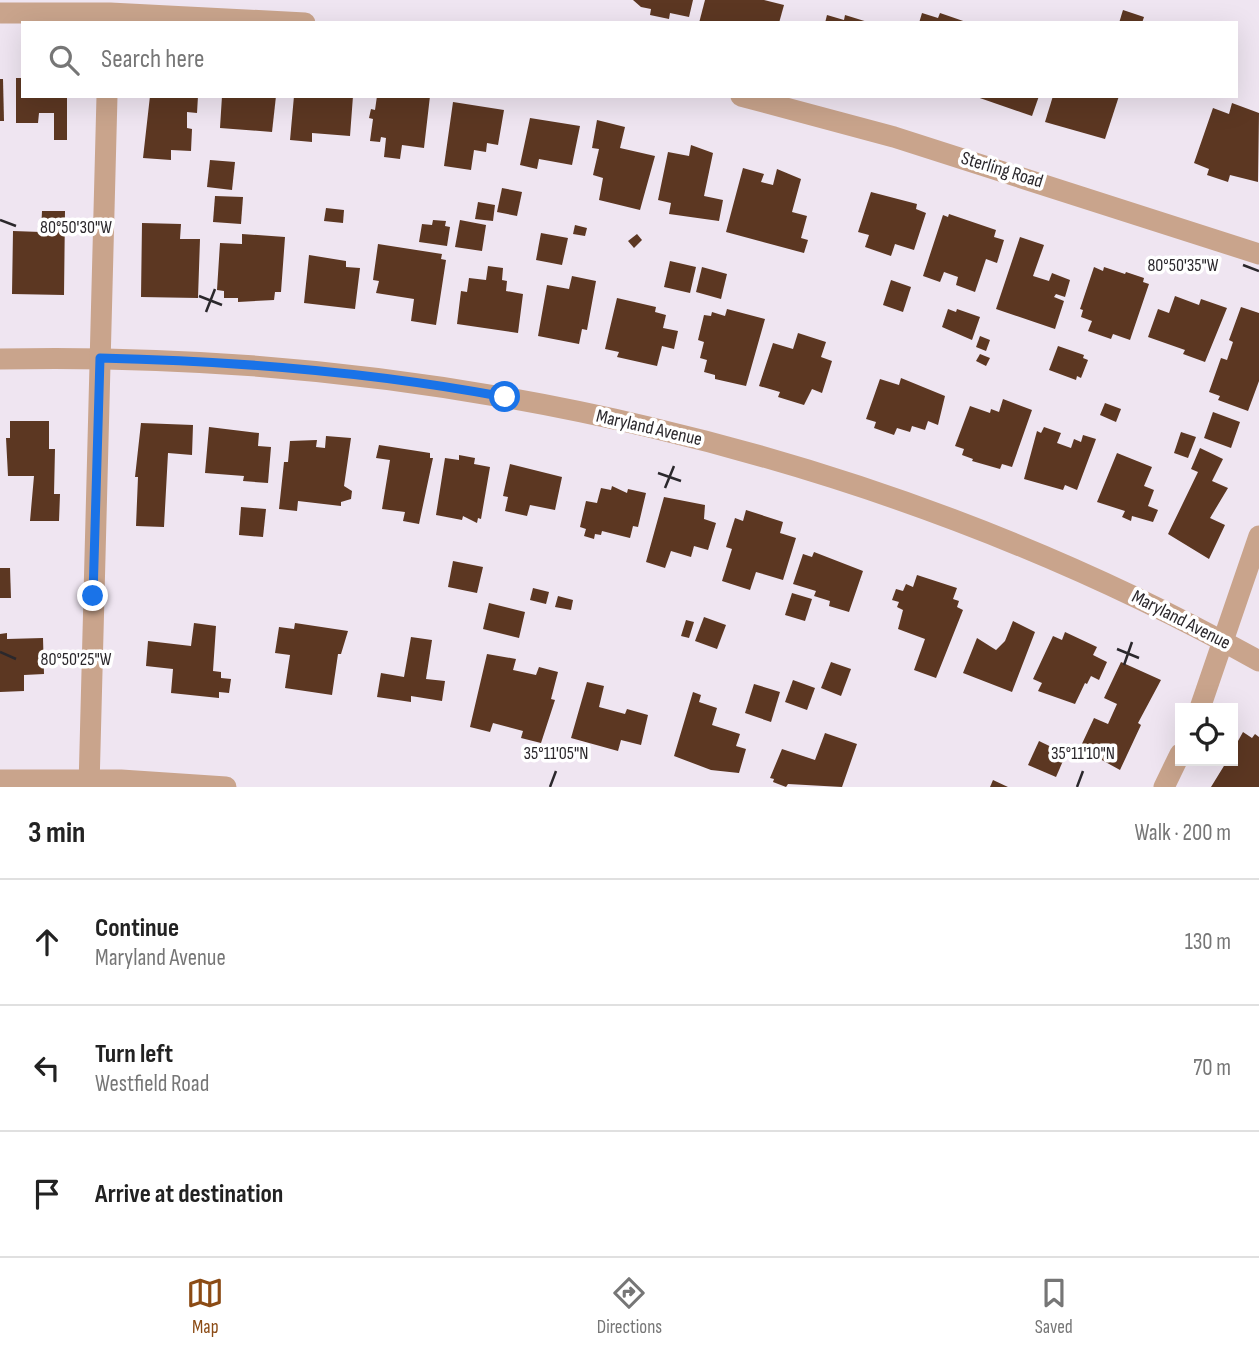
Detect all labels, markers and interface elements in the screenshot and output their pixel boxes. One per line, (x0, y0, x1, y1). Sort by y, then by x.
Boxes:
search box (21, 21, 1238, 98)
icon: search (45, 41, 83, 79)
text: Search here (101, 44, 204, 75)
street label: Sterling Road (958, 147, 1046, 193)
text: 80°50'30"W (40, 217, 112, 238)
text: 80°50'35"W (1147, 255, 1219, 276)
route start (489, 381, 520, 412)
street label: Maryland Avenue (594, 405, 704, 451)
route end (77, 580, 108, 611)
street label: Maryland Avenue (1128, 585, 1234, 655)
text: 80°50'25"W (41, 649, 112, 670)
map controls (1175, 703, 1238, 766)
button: locate (1175, 703, 1238, 766)
text: 35°11'05"N (524, 743, 588, 764)
text: 35°11'10"N (1051, 743, 1115, 764)
text: 3 min (28, 815, 85, 851)
text: Walk · 200 m (1134, 819, 1231, 847)
text: Continue (95, 913, 179, 944)
icon: ahead (28, 923, 66, 961)
text: 130 m (1185, 928, 1231, 956)
text: Maryland Avenue (95, 944, 226, 972)
text: Turn left (95, 1039, 173, 1070)
icon: left (28, 1049, 66, 1087)
text: 70 m (1193, 1054, 1231, 1082)
text: Westfield Road (95, 1070, 209, 1098)
icon: arrive (28, 1175, 66, 1213)
text: Arrive at destination (95, 1179, 283, 1210)
tab: Map (186, 1274, 224, 1339)
tab: Directions (597, 1274, 662, 1339)
tab: Saved (1035, 1274, 1073, 1339)

